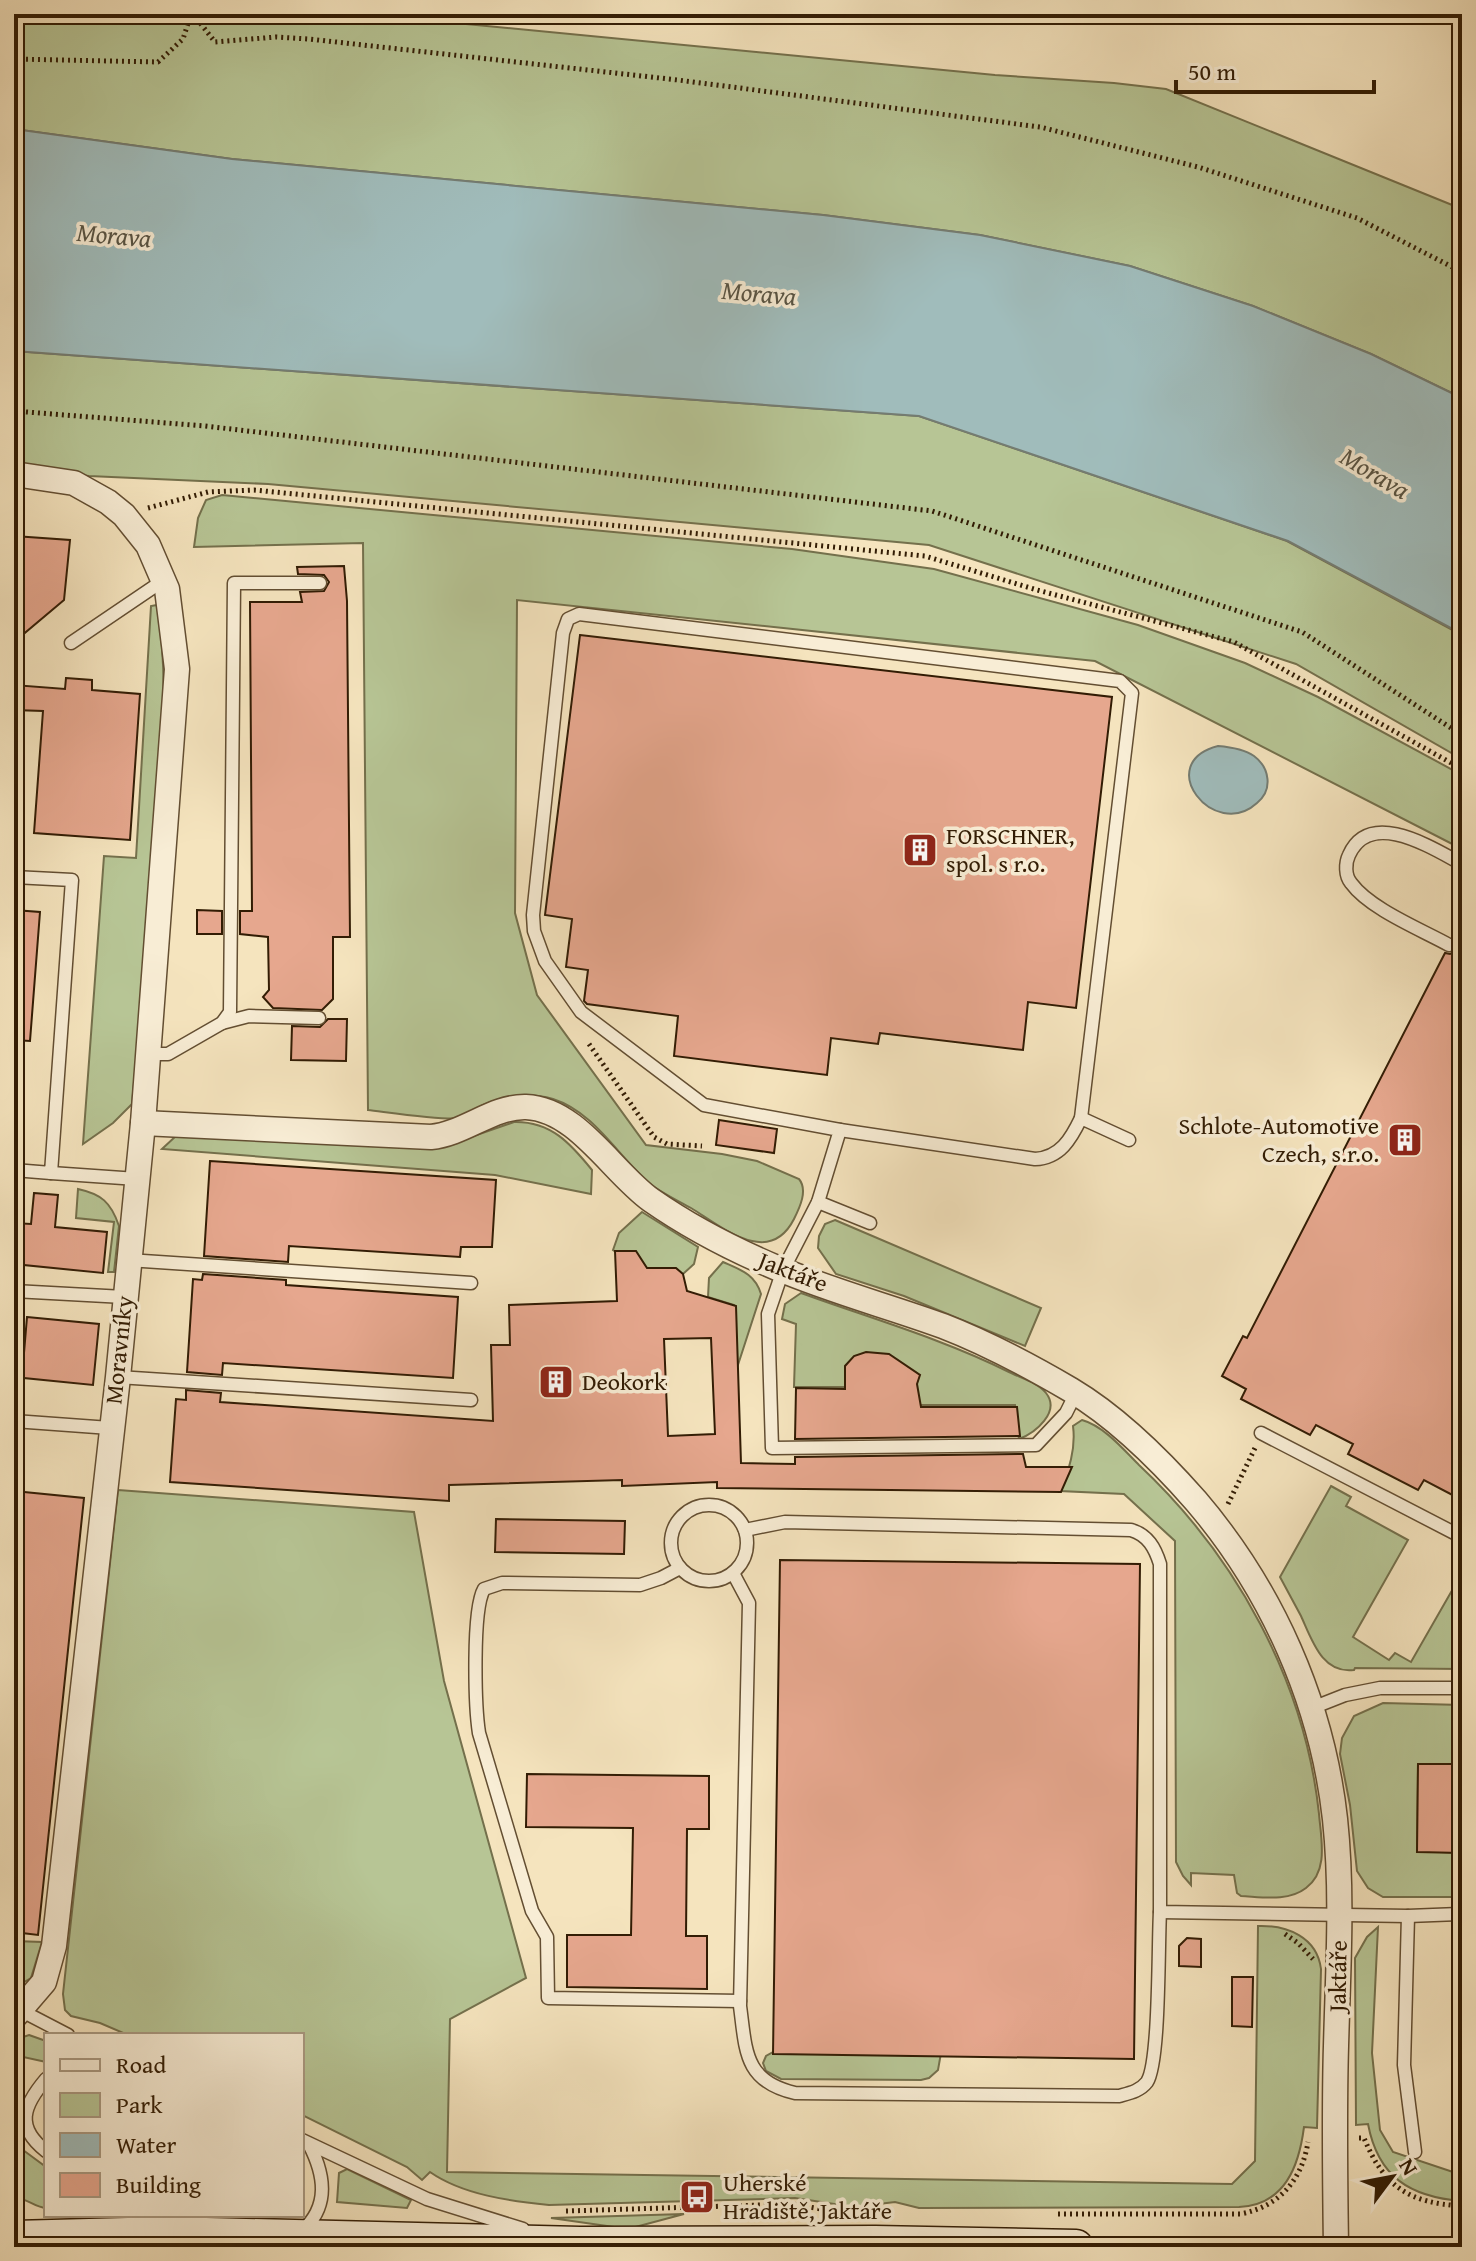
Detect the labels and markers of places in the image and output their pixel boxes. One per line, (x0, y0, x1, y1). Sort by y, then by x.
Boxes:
place label: FORSCHNER, spol. s r.o. (946, 818, 1074, 881)
building icon: FORSCHNER, spol. s r.o. (901, 831, 939, 869)
place label: Schlote-Automotive Czech, s.r.o. (1179, 1108, 1379, 1171)
building icon: Schlote-Automotive Czech, s.r.o. (1386, 1121, 1424, 1159)
building icon: Deokork (537, 1363, 575, 1401)
place label: Deokork (582, 1364, 667, 1399)
place label: Uherské Hradiště, Jaktáře (723, 2165, 892, 2228)
bus stop icon: Uherské Hradiště, Jaktáře (678, 2178, 716, 2216)

